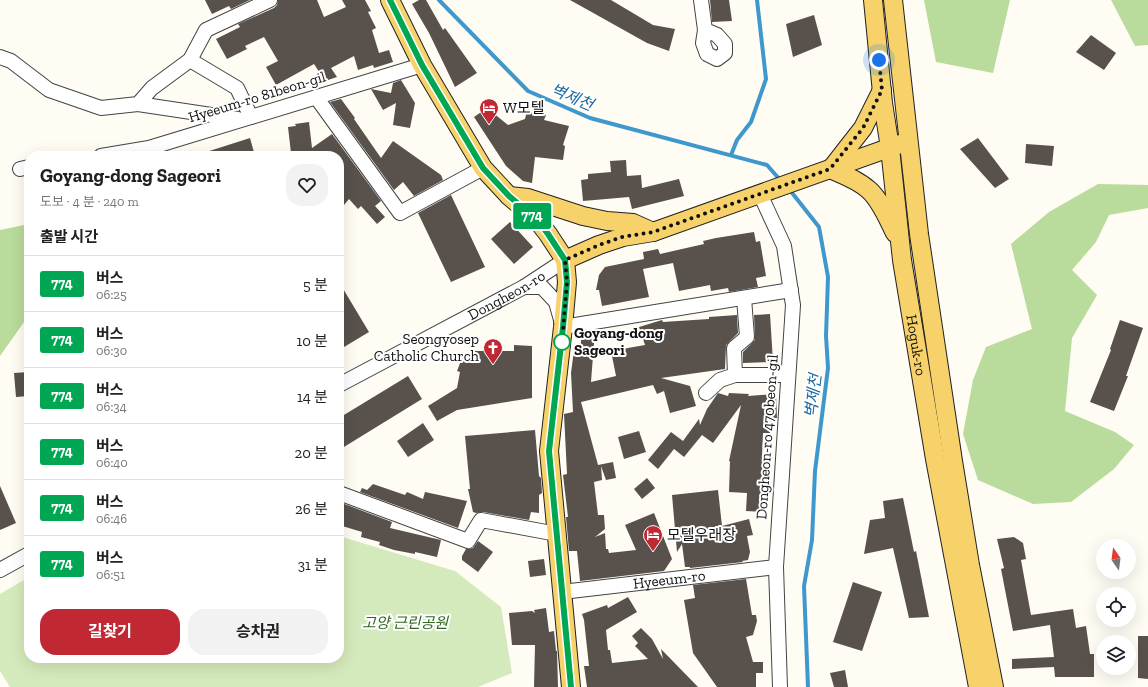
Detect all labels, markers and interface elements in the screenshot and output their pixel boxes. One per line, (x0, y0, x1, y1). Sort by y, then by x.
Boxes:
your location (869, 50, 889, 70)
street label: Hyeeum-ro 81beon-gil (186, 68, 328, 126)
water label: 벽제천 (548, 80, 598, 115)
hotel icon: W모텔 (478, 97, 500, 125)
place label: W모텔 (503, 99, 545, 117)
text: Goyang-dong Sageori (40, 164, 221, 187)
button: heart (286, 164, 328, 206)
text: 도보 · 4 분 · 240 m (40, 194, 139, 209)
line badge: 774 (509, 203, 555, 229)
text: 774 (521, 207, 543, 224)
text: 출발 시간 (40, 228, 98, 246)
street label: Dongheon-ro (465, 266, 549, 324)
text: 버스 (96, 269, 124, 287)
text: 774 (51, 275, 73, 292)
text: 5 분 (303, 276, 328, 294)
text: 06:25 (96, 287, 127, 302)
street label: Hoguk-ro (902, 313, 930, 377)
place label: Goyang-dong Sageori (574, 324, 664, 359)
text: 버스 (96, 325, 124, 343)
place label: Seongyosep Catholic Church (374, 330, 480, 365)
text: 774 (51, 331, 73, 348)
text: 10 분 (296, 332, 328, 350)
marker: Goyang-dong Sageori (553, 333, 571, 351)
church icon: Seongyosep Catholic Church (482, 337, 504, 365)
text: 06:30 (96, 343, 127, 358)
street label: Dongheon-ro 470beon-gil (752, 354, 782, 520)
water label: 벽제천 (801, 371, 825, 419)
text: 버스 (96, 381, 124, 399)
text: 774 (51, 387, 73, 404)
text: 14 분 (297, 388, 328, 406)
text: 06:34 (96, 399, 127, 414)
text: 버스 (96, 437, 124, 455)
text: 774 (51, 443, 73, 460)
text: 20 분 (294, 444, 328, 462)
text: 06:40 (96, 455, 128, 470)
text: 버스 (96, 493, 124, 511)
text: 774 (51, 499, 73, 516)
text: 26 분 (295, 500, 328, 518)
text: 06:46 (96, 511, 127, 526)
hotel icon: 모텔우래장 (642, 524, 664, 552)
place label: 모텔우래장 (667, 526, 736, 544)
north arrow (1096, 539, 1136, 579)
map controls (1096, 539, 1136, 675)
text: 버스 (96, 549, 124, 567)
text: 774 (51, 555, 73, 572)
text: 31 분 (298, 556, 328, 574)
street label: Hyeeum-ro (632, 566, 707, 593)
text: 06:51 (96, 567, 125, 582)
button: locate (1096, 587, 1136, 627)
button: 길찾기 (40, 609, 180, 655)
button: 승차권 (188, 609, 328, 655)
park label: 고양 근린공원 (362, 614, 449, 632)
button: layers (1096, 635, 1136, 675)

